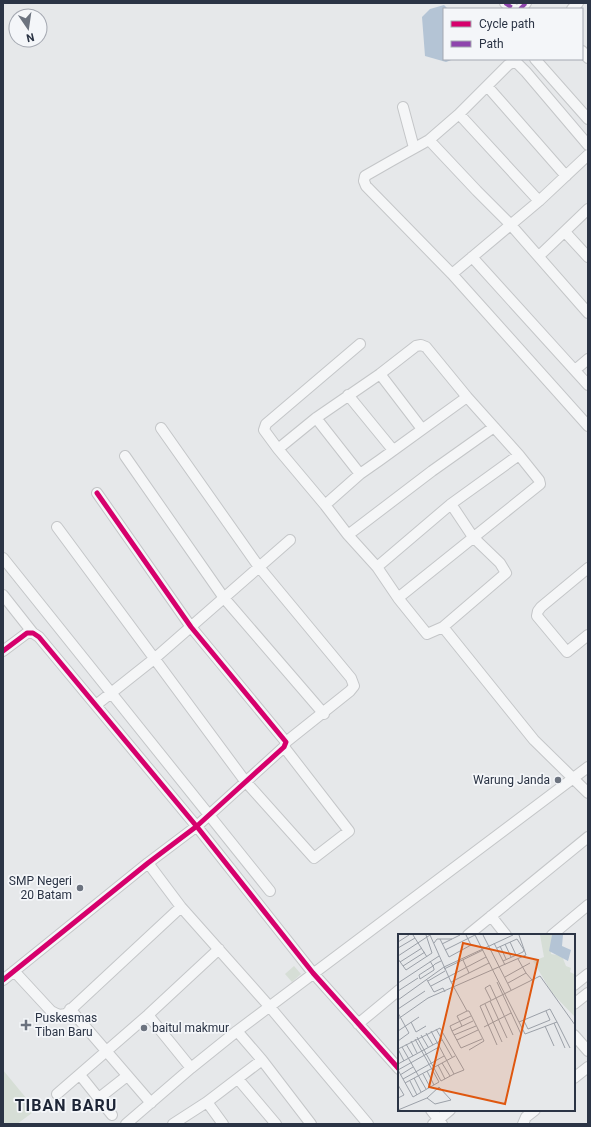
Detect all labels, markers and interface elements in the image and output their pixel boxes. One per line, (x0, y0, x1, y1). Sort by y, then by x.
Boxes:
north arrow (8, 8, 48, 48)
legend (443, 8, 583, 60)
text: Cycle path (479, 17, 535, 31)
text: N (25, 30, 35, 45)
text: Path (479, 37, 504, 51)
place label: Warung Janda (473, 773, 550, 787)
marker: Warung Janda (553, 775, 563, 785)
place label: SMP Negeri 20 Batam (9, 874, 72, 902)
marker: SMP Negeri 20 Batam (75, 883, 85, 893)
inset map (398, 934, 575, 1111)
place label: Puskesmas Tiban Baru (35, 1011, 97, 1039)
marker: Puskesmas Tiban Baru (20, 1019, 32, 1031)
place label: baitul makmur (152, 1021, 229, 1035)
marker: baitul makmur (139, 1023, 149, 1033)
district label: TIBAN BARU (15, 1096, 117, 1115)

